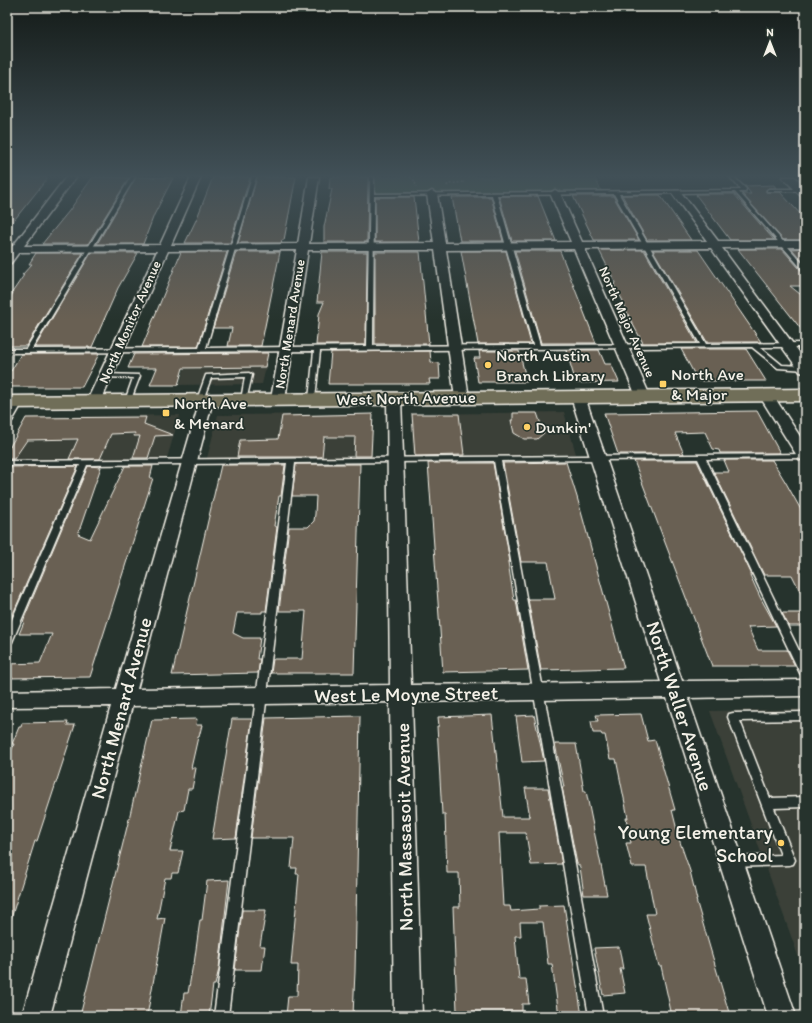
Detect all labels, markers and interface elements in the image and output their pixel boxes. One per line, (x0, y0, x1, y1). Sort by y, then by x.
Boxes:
north arrow (750, 22, 790, 62)
text: N (766, 26, 774, 39)
street label: North Monitor Avenue (95, 258, 165, 386)
street label: North Menard Avenue (271, 258, 309, 390)
street label: North Major Avenue (595, 264, 659, 380)
place label: North Austin Branch Library (496, 345, 605, 385)
marker: North Austin Branch Library (483, 360, 493, 370)
place label: North Ave & Major (671, 364, 744, 404)
marker: North Ave & Major (658, 379, 668, 389)
street label: West North Avenue (336, 387, 476, 409)
place label: North Ave & Menard (174, 393, 247, 433)
marker: North Ave & Menard (161, 408, 171, 418)
place label: Dunkin' (535, 417, 591, 437)
marker: Dunkin' (522, 422, 532, 432)
street label: North Menard Avenue (85, 615, 157, 801)
street label: North Waller Avenue (641, 618, 719, 794)
street label: West Le Moyne Street (314, 680, 499, 708)
street label: North Massasoit Avenue (390, 723, 418, 931)
place label: Young Elementary School (618, 820, 774, 867)
marker: Young Elementary School (776, 838, 786, 848)

